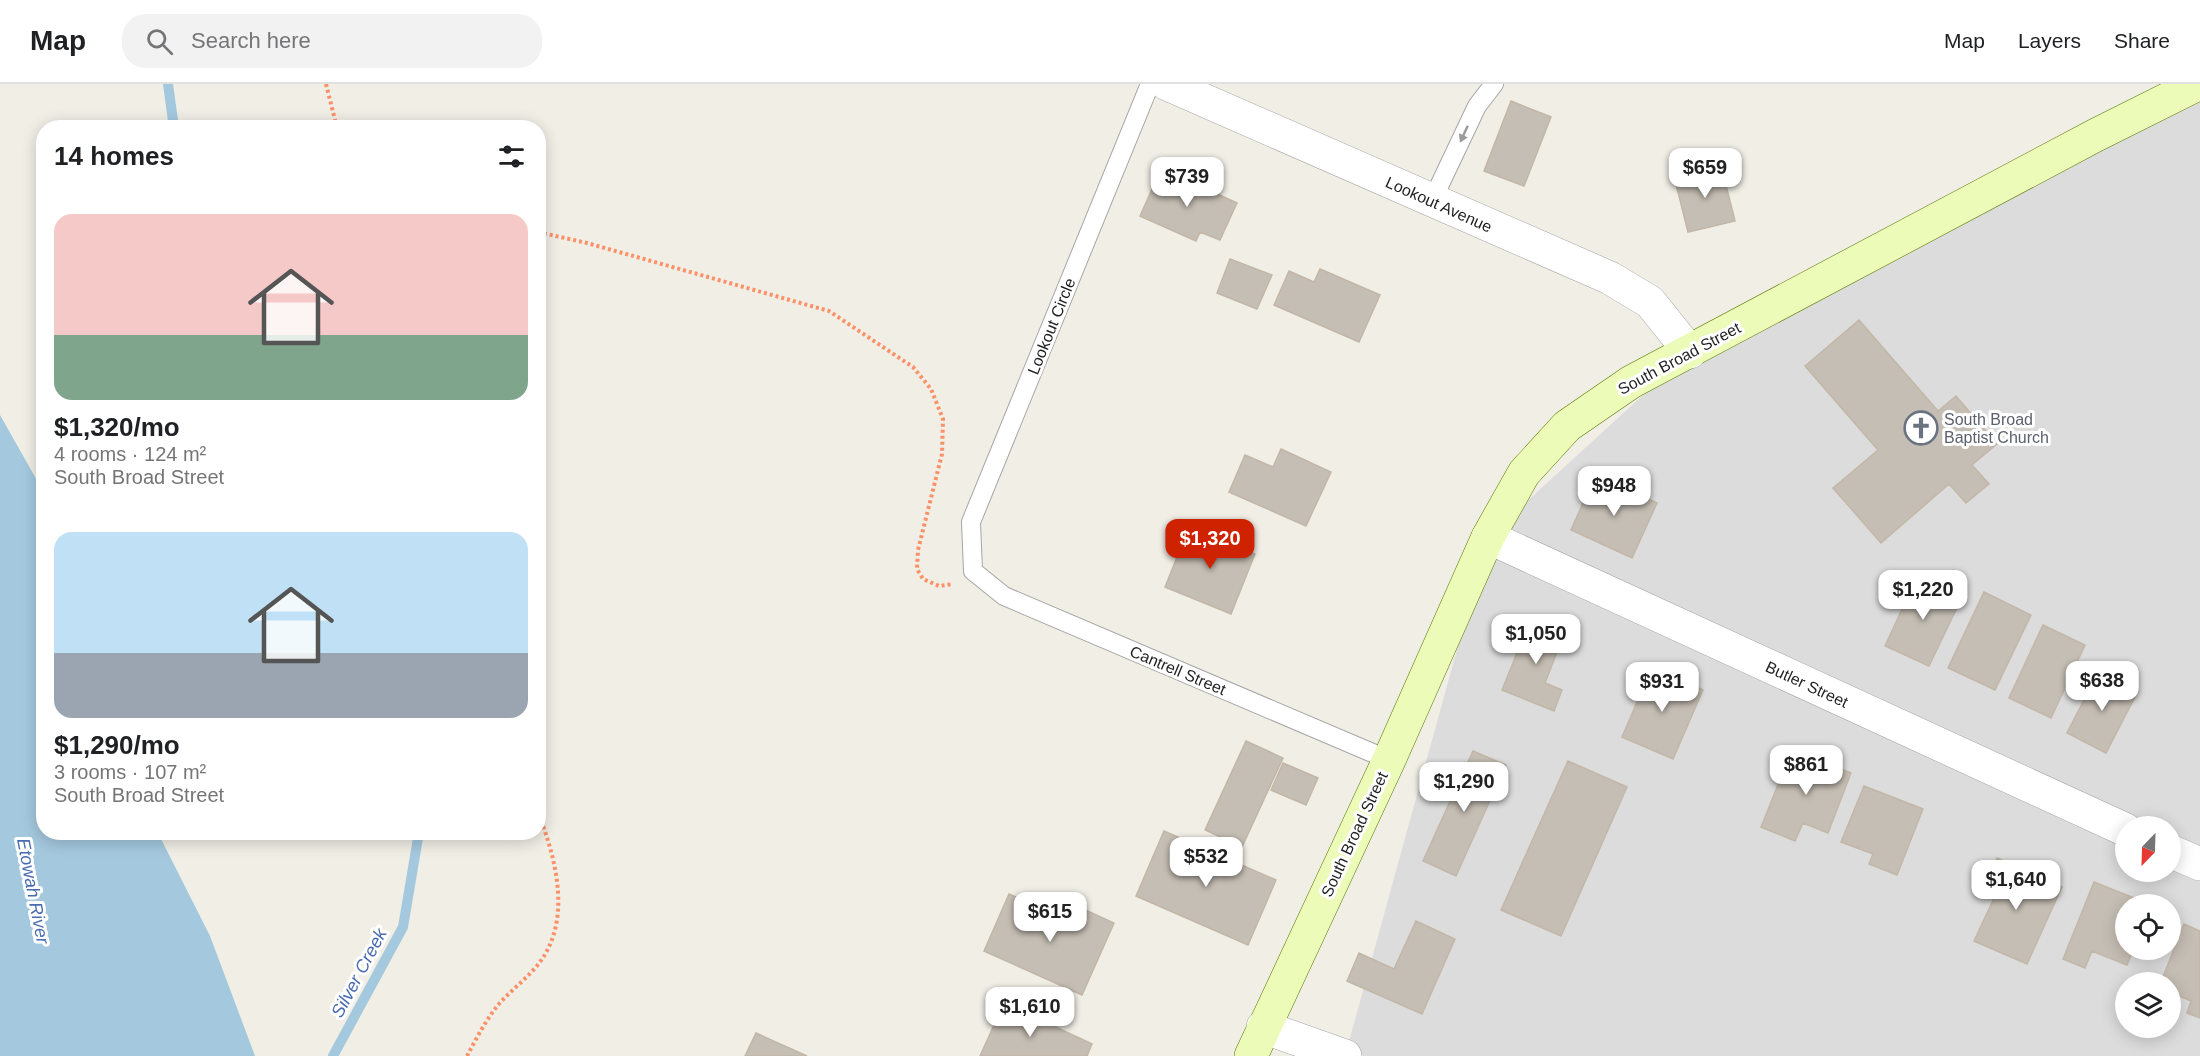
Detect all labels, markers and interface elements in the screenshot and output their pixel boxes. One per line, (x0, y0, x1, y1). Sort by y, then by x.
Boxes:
search box (122, 14, 542, 68)
text: Map (30, 25, 86, 56)
icon: search (143, 25, 176, 58)
text: Search here (191, 28, 311, 53)
text: Map (1944, 29, 1985, 52)
text: Layers (2018, 29, 2081, 52)
text: Share (2114, 29, 2170, 52)
one-way arrow (1459, 126, 1469, 144)
icon: filters (495, 140, 528, 173)
text: 14 homes (54, 141, 174, 171)
pin: $659 (1669, 148, 1741, 199)
text: $659 (1683, 156, 1727, 178)
pin: $739 (1151, 157, 1223, 208)
text: $739 (1165, 165, 1209, 187)
street label: Lookout Avenue (1383, 173, 1495, 236)
icon: home (237, 253, 345, 361)
street label: Lookout Circle (1024, 275, 1079, 377)
street label: South Broad Street (1615, 319, 1744, 398)
church icon: South Broad Baptist Church (1903, 410, 1939, 446)
place label: South Broad Baptist Church (1944, 411, 2049, 446)
text: $1,320/mo (54, 412, 180, 442)
text: 4 rooms · 124 m² (54, 443, 206, 465)
text: South Broad Street (54, 466, 224, 488)
pin: $948 (1578, 466, 1650, 517)
text: $948 (1592, 474, 1636, 496)
pin: $1,320 (1161, 519, 1259, 570)
text: $1,320 (1179, 527, 1241, 549)
pin: $1,220 (1874, 570, 1972, 621)
icon: home (237, 571, 345, 679)
text: $1,220 (1892, 578, 1954, 600)
pin: $1,050 (1487, 614, 1585, 665)
text: $1,050 (1505, 622, 1567, 644)
street label: Cantrell Street (1127, 643, 1229, 698)
street label: Butler Street (1763, 658, 1851, 711)
pin: $638 (2066, 661, 2138, 712)
pin: $931 (1626, 662, 1698, 713)
text: $638 (2080, 669, 2124, 691)
text: $931 (1640, 670, 1684, 692)
text: $1,290/mo (54, 730, 180, 760)
pin: $861 (1770, 745, 1842, 796)
text: $861 (1784, 753, 1828, 775)
text: 3 rooms · 107 m² (54, 761, 206, 783)
pin: $1,290 (1415, 762, 1513, 813)
street label: South Broad Street (1318, 768, 1391, 899)
text: $1,290 (1433, 770, 1495, 792)
text: South Broad Street (54, 784, 224, 806)
north arrow (2115, 816, 2181, 882)
map controls (2115, 816, 2181, 1038)
water label: Etowah River (13, 837, 53, 946)
pin: $532 (1170, 837, 1242, 888)
text: $532 (1184, 845, 1228, 867)
pin: $1,640 (1967, 860, 2065, 911)
text: $1,640 (1985, 868, 2047, 890)
pin: $615 (1014, 892, 1086, 943)
button: locate (2115, 894, 2181, 960)
text: $615 (1028, 900, 1072, 922)
water label: Silver Creek (327, 924, 391, 1021)
button: layers (2115, 972, 2181, 1038)
pin: $1,610 (981, 987, 1079, 1038)
text: $1,610 (999, 995, 1061, 1017)

